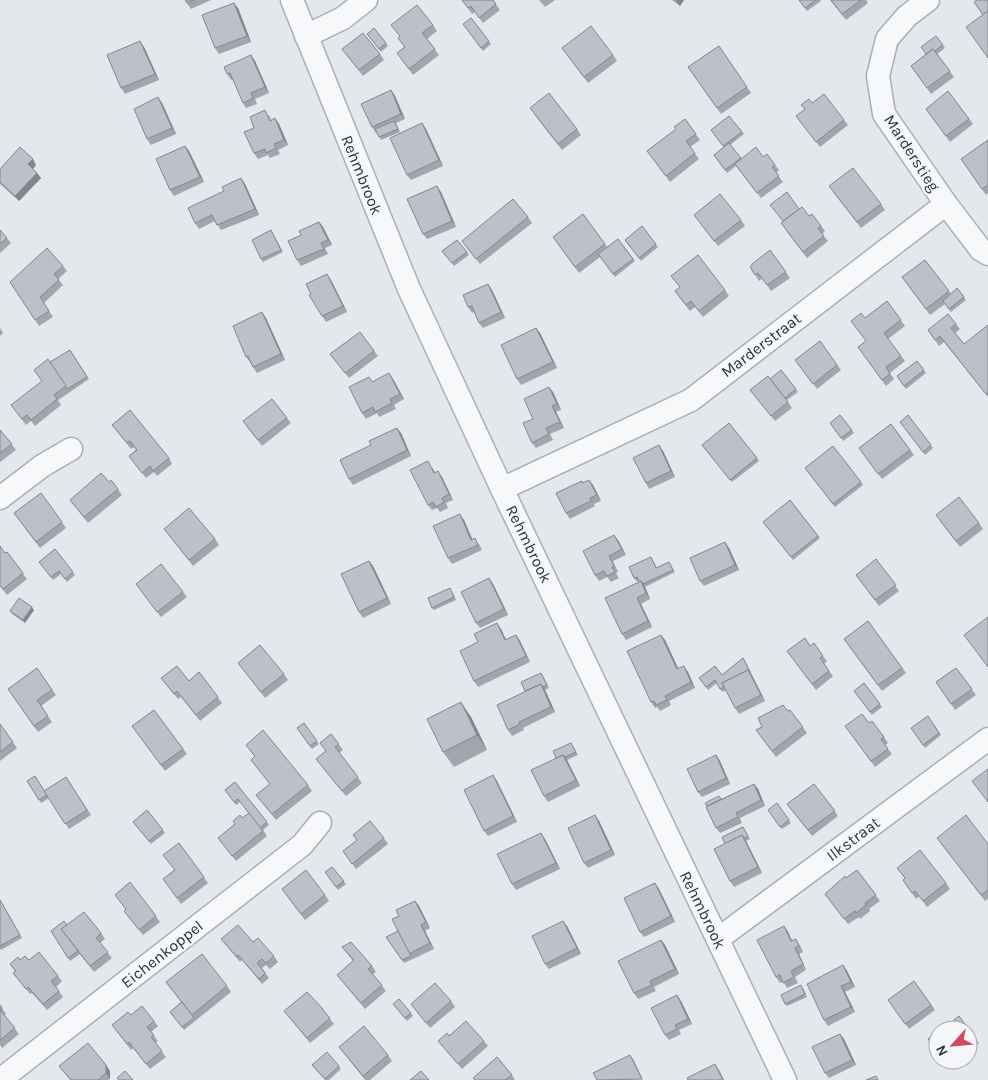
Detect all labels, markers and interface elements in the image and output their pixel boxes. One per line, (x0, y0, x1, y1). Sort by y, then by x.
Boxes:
street label: Marderstieg (880, 111, 944, 195)
street label: Rehmbrook (337, 132, 387, 218)
street label: Marderstraat (717, 309, 805, 381)
street label: Rehmbrook (502, 502, 556, 586)
street label: Ilkstraat (823, 813, 883, 865)
street label: Rehmbrook (676, 868, 730, 952)
street label: Eichenkoppel (117, 916, 207, 992)
north arrow (928, 1020, 978, 1070)
text: N (932, 1042, 952, 1059)

